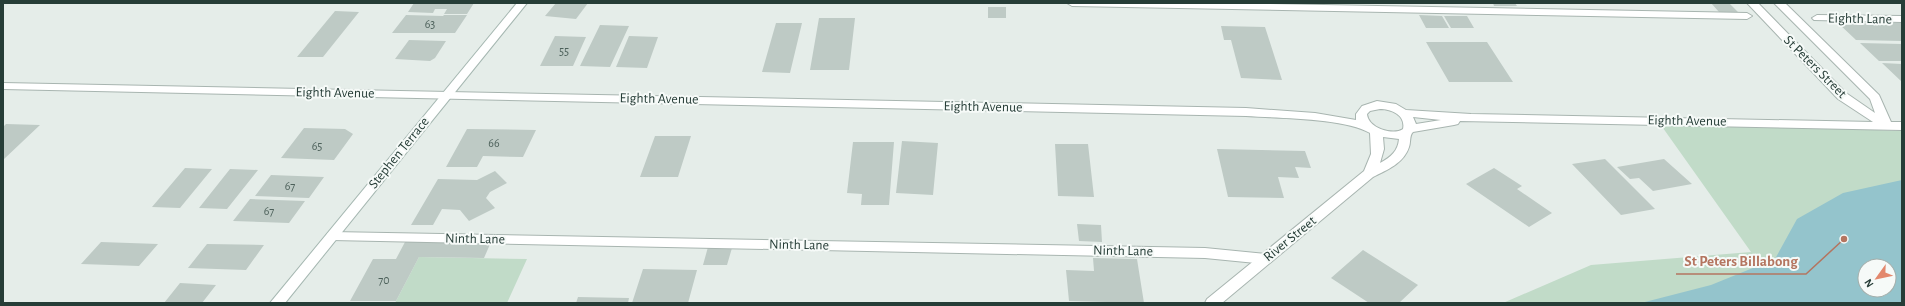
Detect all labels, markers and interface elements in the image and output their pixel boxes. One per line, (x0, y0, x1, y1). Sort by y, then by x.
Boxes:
street label: Eighth Lane (1828, 11, 1892, 27)
house number: 63 (425, 18, 435, 30)
street label: St Peters Street (1781, 33, 1849, 101)
house number: 55 (559, 45, 569, 57)
street label: Eighth Avenue (295, 85, 375, 101)
street label: Eighth Avenue (619, 91, 699, 107)
street label: Eighth Avenue (943, 99, 1023, 115)
street label: Eighth Avenue (1647, 113, 1727, 129)
street label: Stephen Terrace (366, 115, 432, 191)
house number: 66 (488, 137, 500, 149)
house number: 65 (312, 140, 322, 152)
house number: 67 (285, 180, 295, 192)
house number: 67 (264, 205, 274, 217)
street label: River Street (1261, 213, 1319, 264)
street label: Ninth Lane (445, 231, 505, 247)
street label: Ninth Lane (769, 237, 829, 253)
street label: Ninth Lane (1093, 243, 1153, 259)
callout: St Peters Billabong (1676, 247, 1806, 274)
text: St Peters Billabong (1684, 254, 1798, 269)
north arrow (1857, 258, 1897, 298)
house number: 70 (378, 274, 390, 286)
text: N (1862, 277, 1876, 289)

